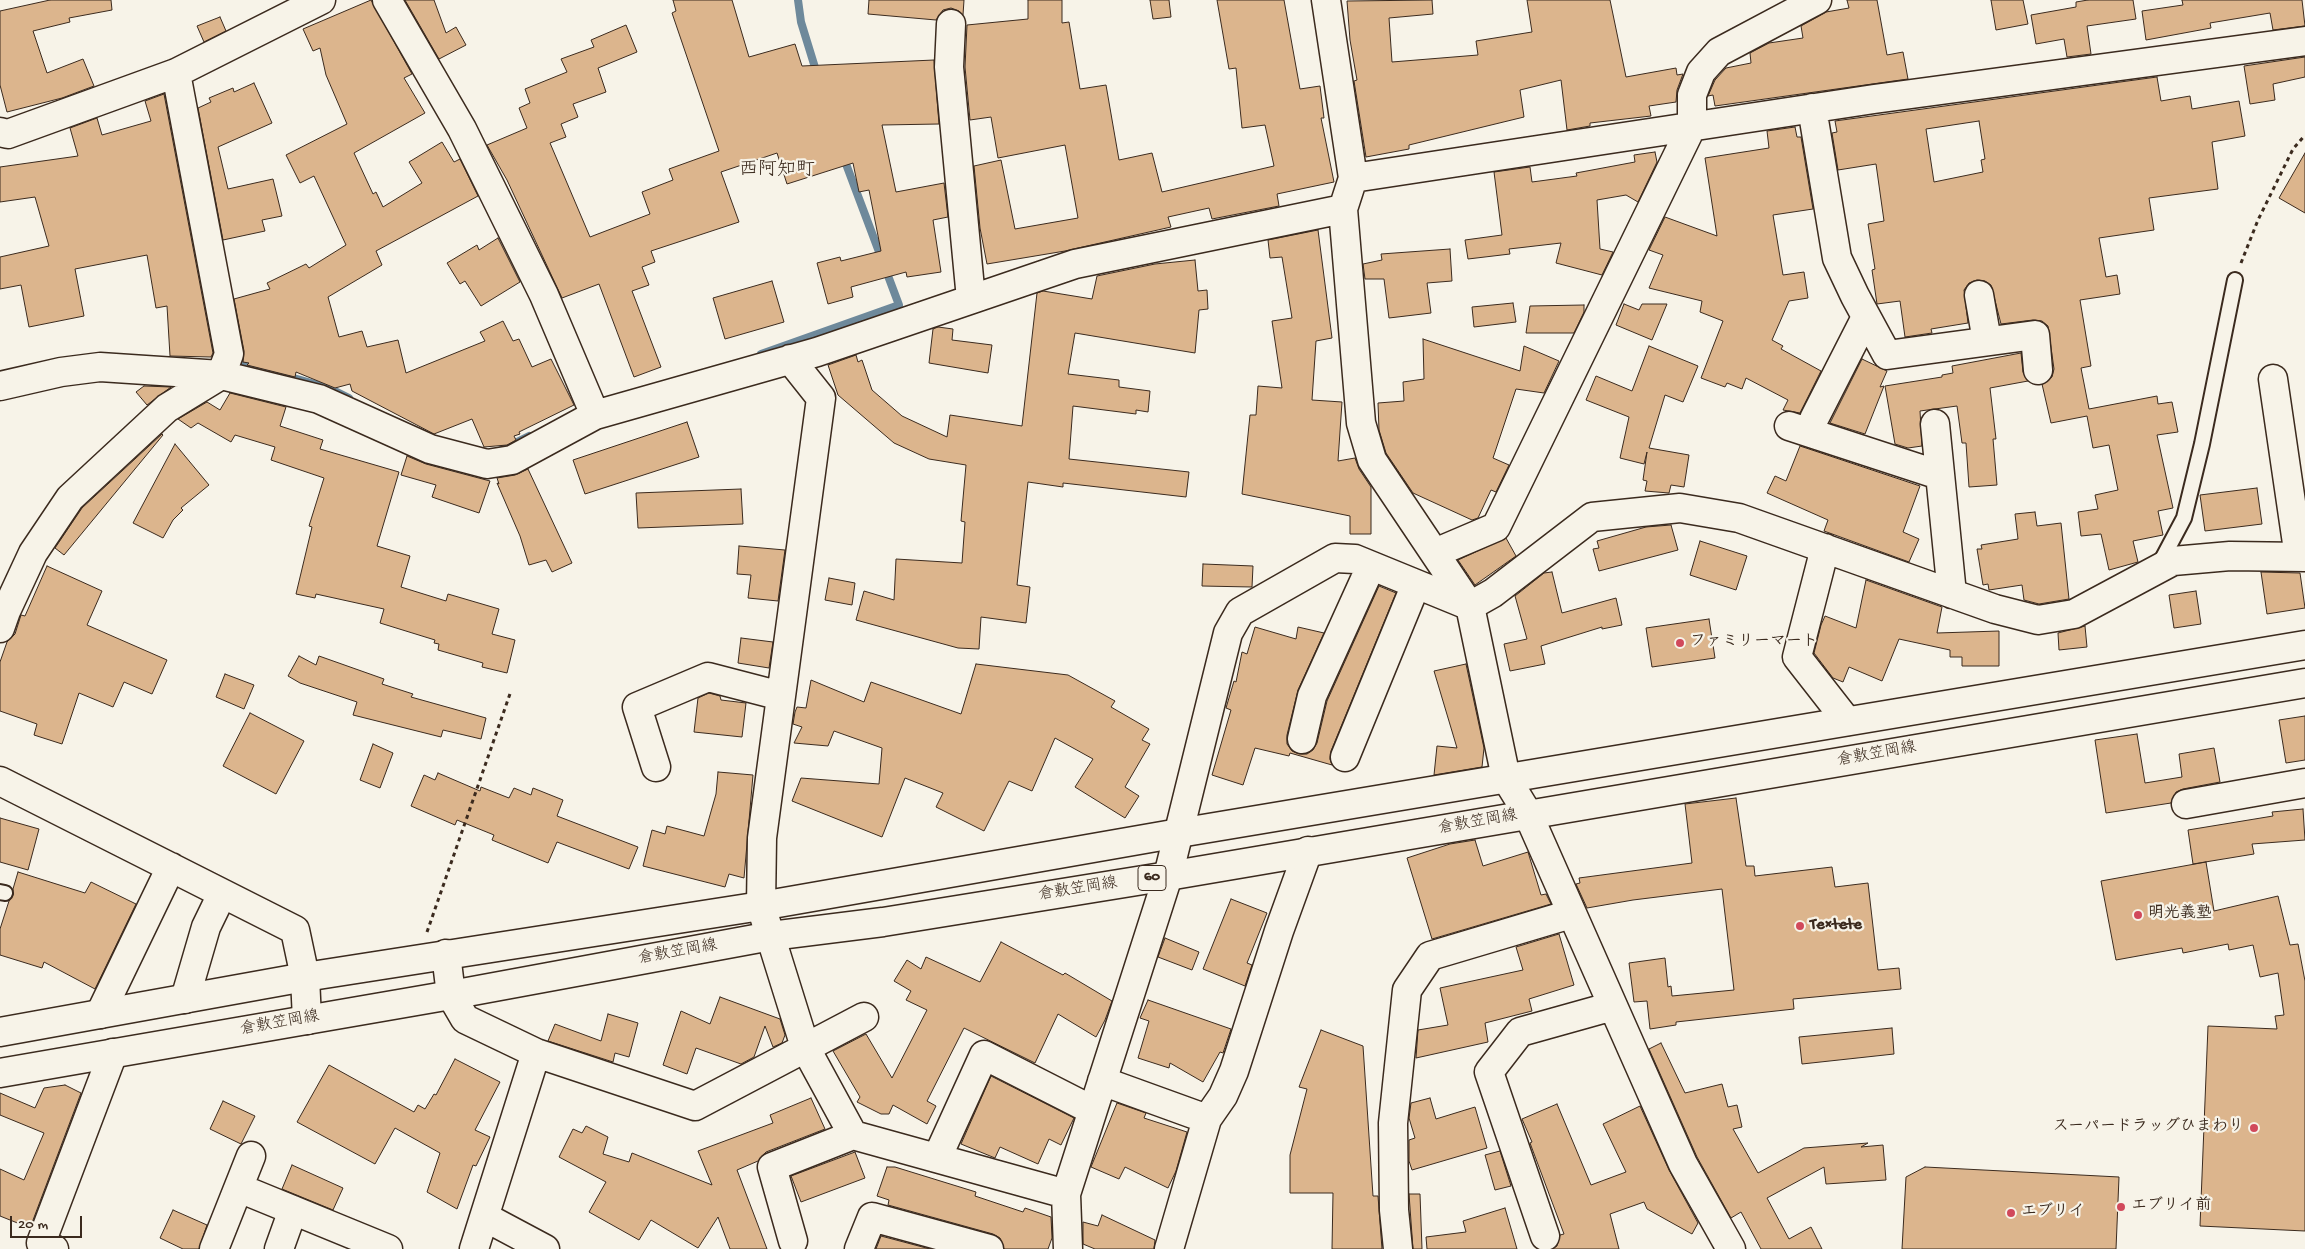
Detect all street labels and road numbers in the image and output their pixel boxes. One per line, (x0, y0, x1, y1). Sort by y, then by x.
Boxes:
street label: 倉敷笠岡線 (1836, 739, 1918, 771)
street label: 倉敷笠岡線 (1437, 807, 1519, 839)
road number: 60 (1138, 866, 1166, 890)
street label: 倉敷笠岡線 (1037, 874, 1119, 906)
street label: 倉敷笠岡線 (637, 937, 719, 969)
street label: 倉敷笠岡線 (239, 1008, 321, 1040)

